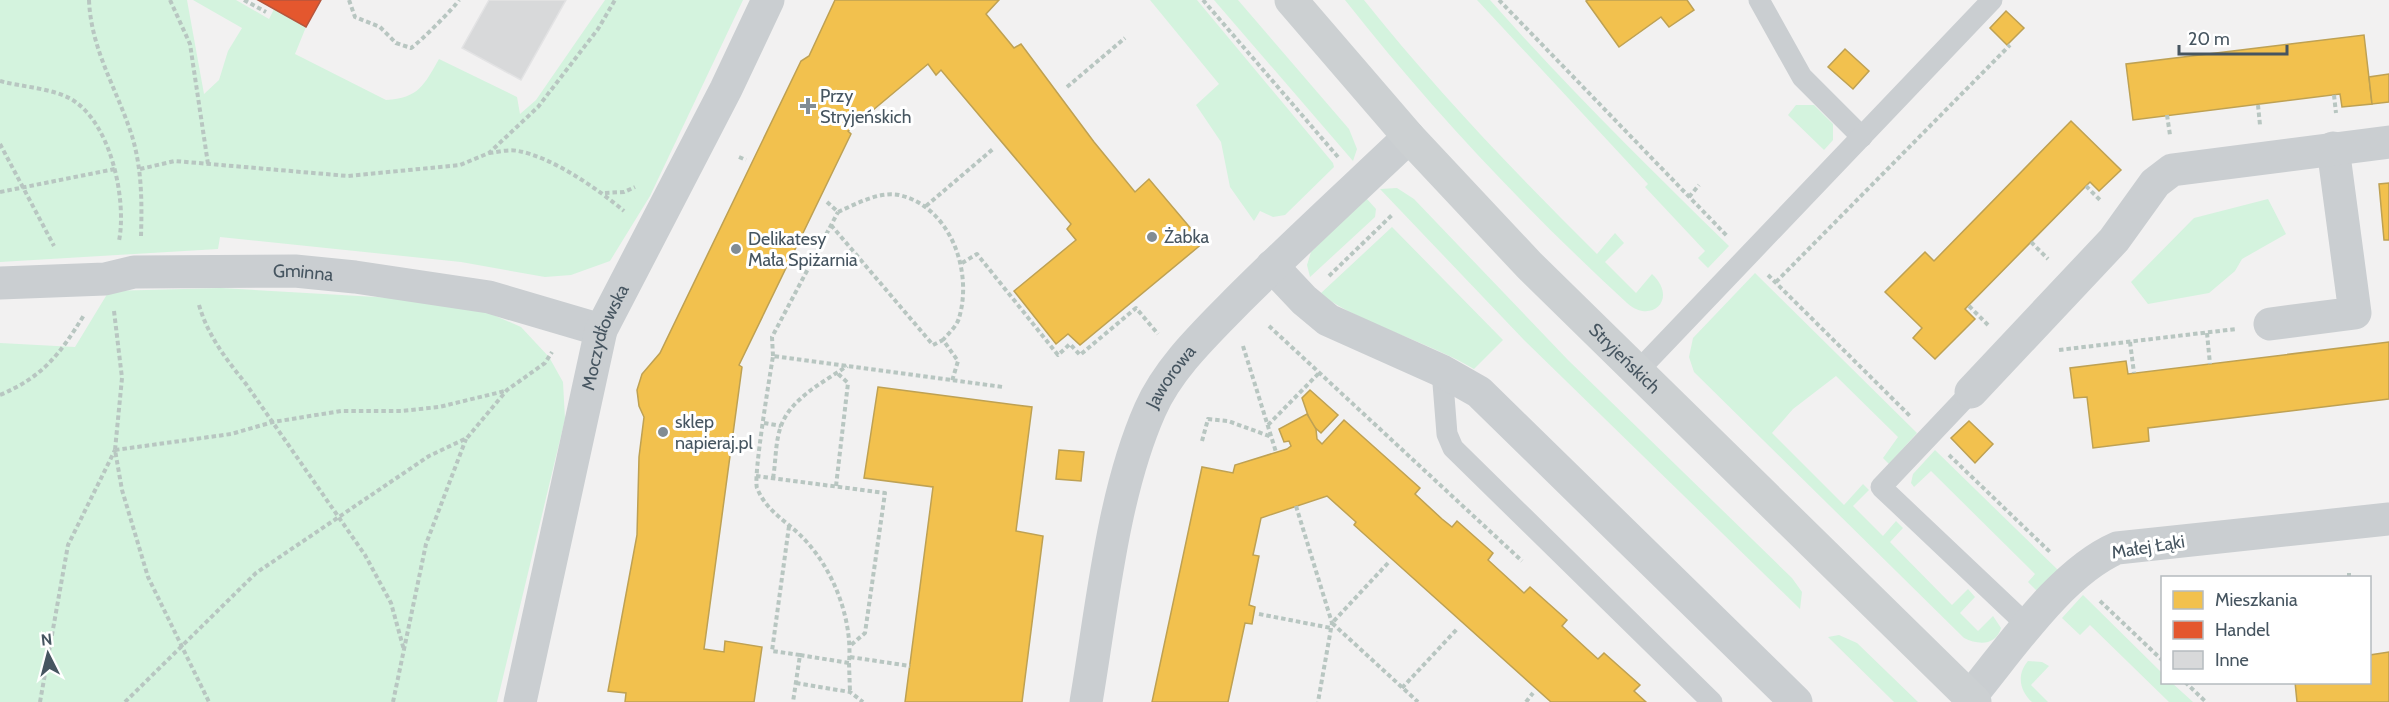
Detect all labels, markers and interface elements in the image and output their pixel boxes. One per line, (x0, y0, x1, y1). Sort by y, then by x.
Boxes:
scale bar (2179, 18, 2287, 56)
text: 20 m (2188, 28, 2230, 50)
place label: Przy Stryjeńskich (820, 85, 911, 128)
marker: Przy Stryjeńskich (801, 99, 815, 113)
place label: Żabka (1164, 226, 1209, 248)
place label: Delikatesy Mała Spiżarnia (748, 228, 858, 271)
marker: Żabka (1145, 230, 1159, 244)
marker: Delikatesy Mała Spiżarnia (729, 242, 743, 256)
street label: Gminna (273, 260, 335, 286)
street label: Moczydłowska (577, 280, 634, 392)
street label: Stryjeńskich (1584, 319, 1665, 398)
street label: Jaworowa (1141, 340, 1201, 413)
place label: sklep napieraj.pl (675, 411, 754, 454)
marker: sklep napieraj.pl (656, 425, 670, 439)
street label: Małej Łąki (2110, 530, 2186, 564)
legend (2161, 576, 2371, 684)
text: Mieszkania (2215, 589, 2298, 611)
text: Handel (2215, 619, 2270, 641)
north arrow (18, 624, 78, 684)
text: N (40, 630, 53, 650)
text: Inne (2215, 649, 2249, 671)

